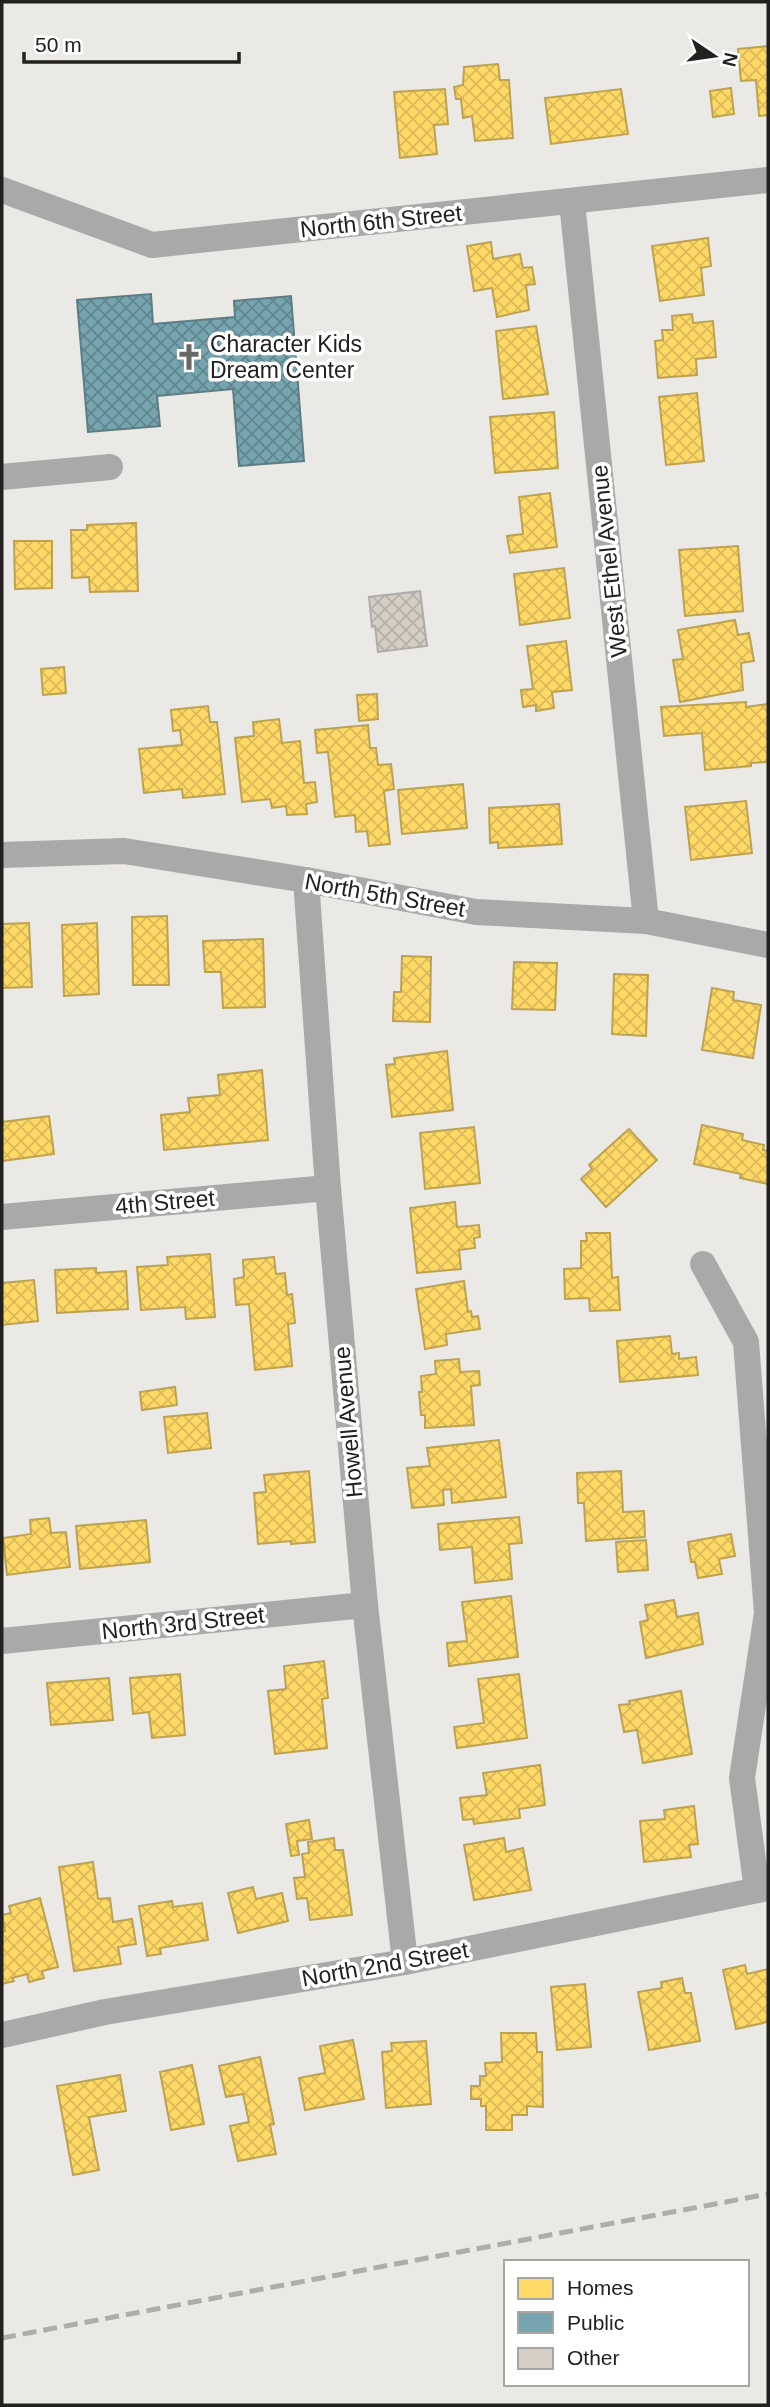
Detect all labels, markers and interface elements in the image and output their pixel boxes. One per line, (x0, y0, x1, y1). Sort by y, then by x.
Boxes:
scale bar (24, 21, 240, 65)
north arrow (679, 21, 749, 91)
text: 50 m (35, 33, 82, 56)
text: N (718, 51, 742, 69)
street label: North 6th Street (299, 200, 464, 242)
place label: Character Kids Dream Center (210, 331, 362, 383)
church icon: Character Kids Dream Center (174, 342, 204, 372)
street label: West Ethel Avenue (586, 463, 632, 659)
street label: North 5th Street (303, 868, 468, 922)
street label: 4th Street (114, 1185, 216, 1219)
street label: Howell Avenue (328, 1345, 368, 1499)
street label: North 3rd Street (100, 1601, 266, 1644)
street label: North 2nd Street (300, 1936, 471, 1991)
legend (504, 2260, 749, 2386)
text: Homes (567, 2276, 634, 2299)
text: Public (567, 2311, 624, 2334)
text: Other (567, 2346, 620, 2369)

